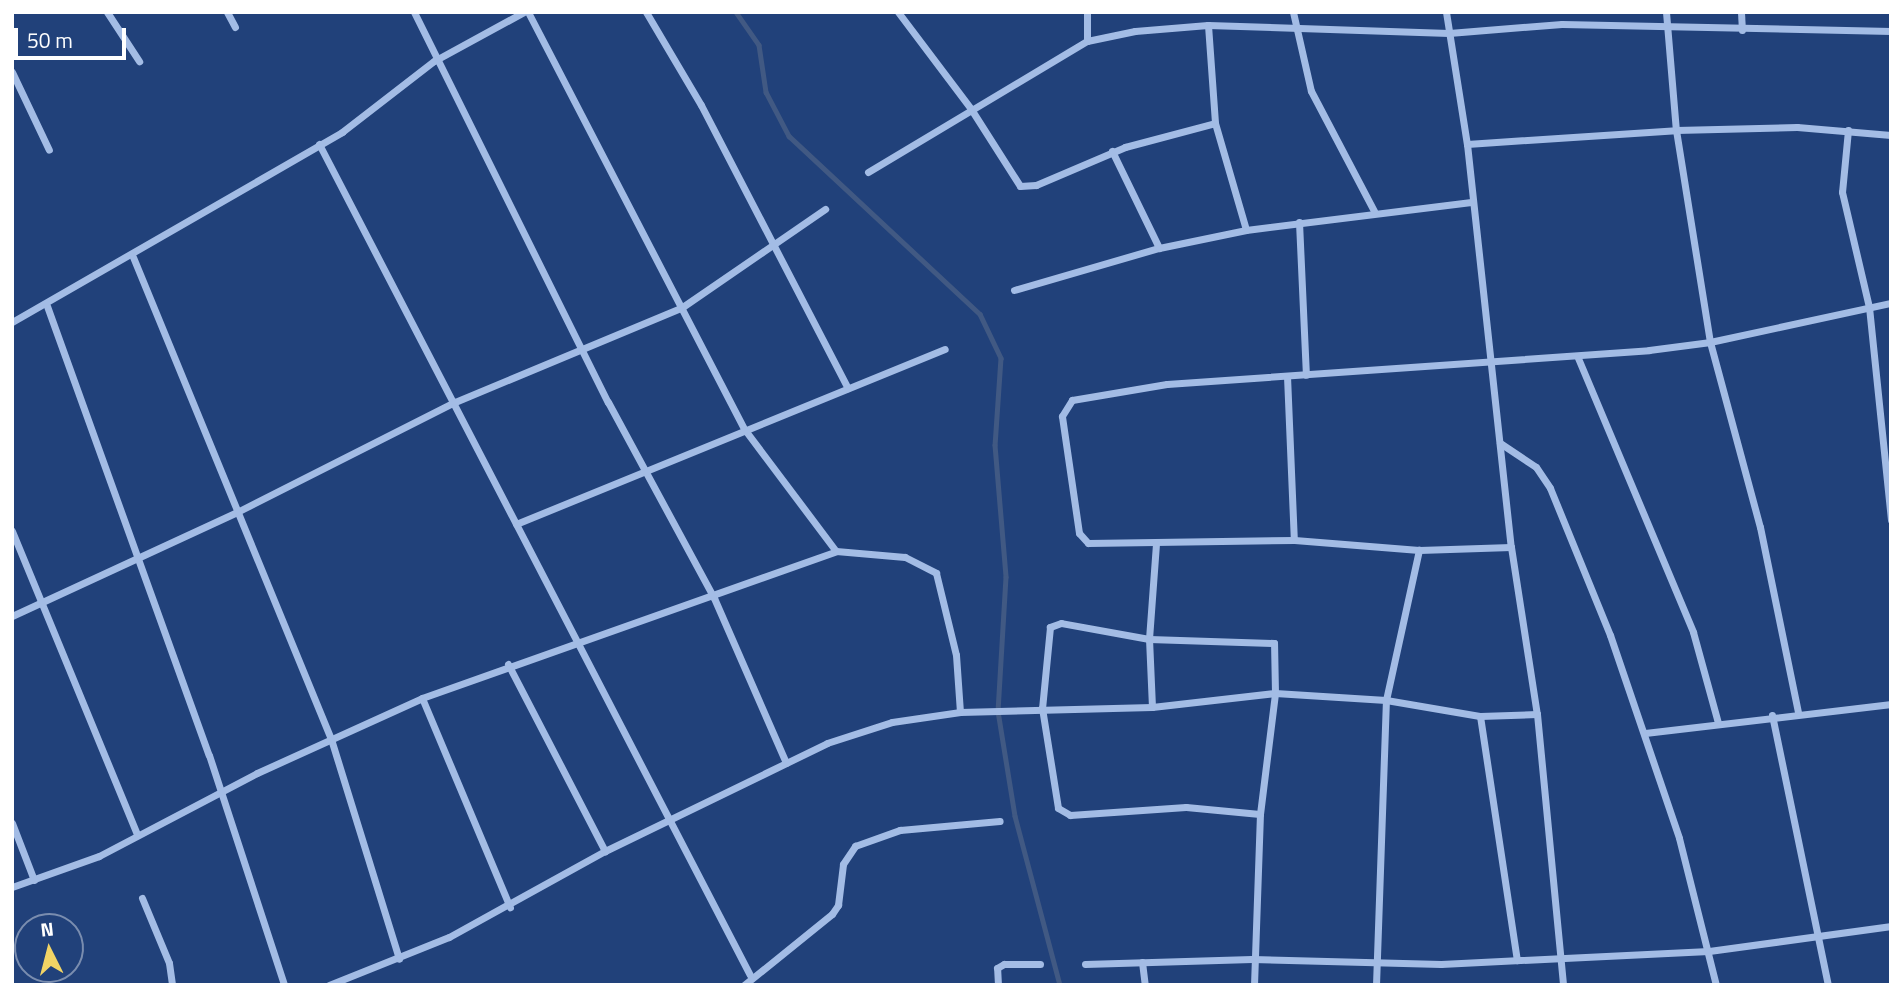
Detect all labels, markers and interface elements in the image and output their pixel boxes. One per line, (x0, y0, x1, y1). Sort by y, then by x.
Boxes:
scale bar (18, 14, 130, 58)
text: 50 m (27, 24, 73, 56)
north arrow (14, 913, 84, 983)
text: N (39, 913, 55, 944)

